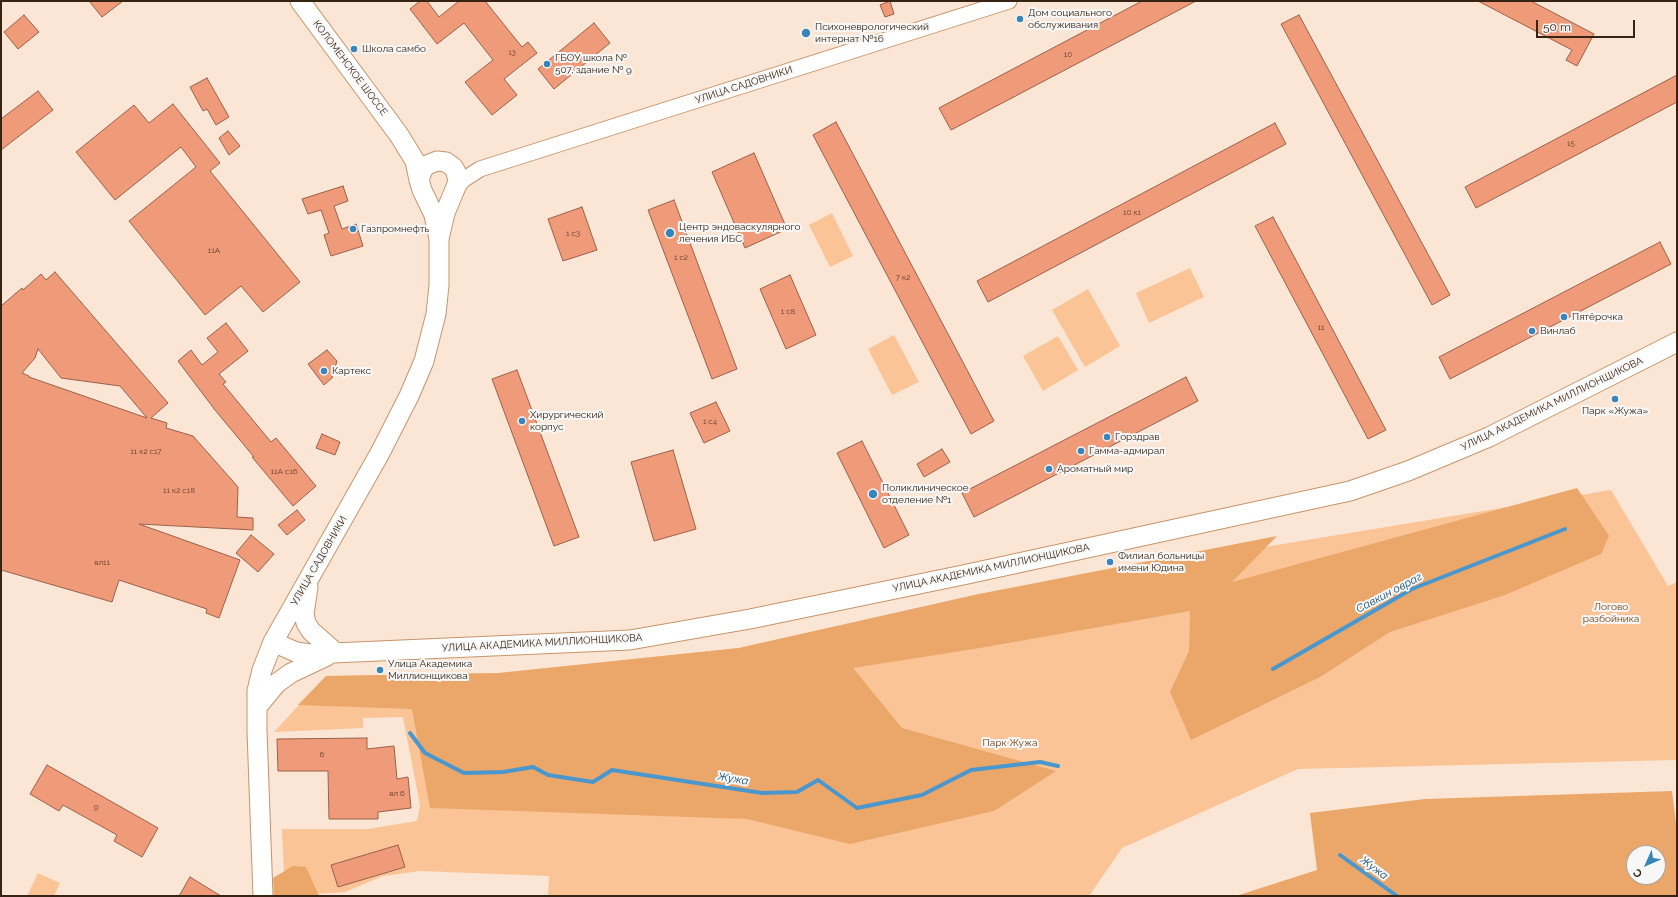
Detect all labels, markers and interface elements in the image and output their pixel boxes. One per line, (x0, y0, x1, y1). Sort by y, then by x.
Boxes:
place label: Дом социального обслуживания (1028, 7, 1112, 30)
scale bar (1538, 12, 1637, 38)
marker: Дом социального обслуживания (1015, 14, 1025, 24)
street label: КОЛОМЕНСКОЕ ШОССЕ (310, 18, 390, 118)
text: 50 m (1543, 20, 1571, 34)
place label: Психоневрологический интернат №16 (815, 21, 929, 44)
marker: Психоневрологический интернат №16 (800, 27, 812, 39)
place label: Школа самбо (362, 43, 426, 55)
marker: Школа самбо (349, 44, 359, 54)
house number: 13 (508, 48, 516, 58)
house number: 10 (1064, 50, 1072, 60)
place label: ГБОУ школа № 507, здание № 9 (555, 52, 632, 76)
marker: ГБОУ школа № 507, здание № 9 (542, 59, 552, 69)
street label: УЛИЦА САДОВНИКИ (694, 64, 794, 106)
house number: 15 (1567, 139, 1575, 149)
house number: 10 к1 (1123, 208, 1141, 218)
place label: Центр эндоваскулярного лечения ИБС (679, 221, 800, 244)
place label: Газпромнефть (361, 223, 429, 235)
marker: Газпромнефть (348, 224, 358, 234)
marker: Центр эндоваскулярного лечения ИБС (664, 227, 676, 239)
house number: 1 с3 (566, 229, 580, 239)
house number: 11А (208, 246, 220, 256)
house number: 1 с2 (674, 253, 688, 263)
house number: 7 к2 (896, 273, 910, 283)
house number: 1 с8 (781, 307, 795, 317)
place label: Пятёрочка (1572, 311, 1623, 323)
marker: Пятёрочка (1559, 312, 1569, 322)
house number: 11 (1318, 323, 1324, 333)
place label: Винлаб (1540, 325, 1576, 337)
marker: Винлаб (1527, 326, 1537, 336)
street label: УЛИЦА АКАДЕМИКА МИЛЛИОНЩИКОВА (1459, 355, 1645, 453)
place label: Картекс (332, 365, 371, 377)
marker: Картекс (319, 366, 329, 376)
marker: Парк «Жужа» (1610, 394, 1620, 404)
place label: Парк «Жужа» (1582, 405, 1648, 417)
place label: Хирургический корпус (530, 409, 603, 432)
marker: Хирургический корпус (517, 416, 527, 426)
house number: 1 с4 (703, 417, 717, 427)
place label: Горздрав (1115, 431, 1160, 443)
marker: Горздрав (1102, 432, 1112, 442)
place label: Гамма-адмирал (1089, 445, 1165, 457)
marker: Гамма-адмирал (1076, 446, 1086, 456)
house number: 11 к2 с17 (130, 447, 162, 457)
place label: Ароматный мир (1057, 463, 1133, 475)
marker: Ароматный мир (1044, 464, 1054, 474)
house number: 11А с16 (271, 467, 297, 477)
place label: Поликлиническое отделение №1 (882, 482, 969, 506)
house number: 11 к2 с18 (163, 486, 195, 496)
marker: Поликлиническое отделение №1 (867, 488, 879, 500)
street label: УЛИЦА САДОВНИКИ (288, 514, 350, 608)
street label: УЛИЦА АКАДЕМИКА МИЛЛИОНЩИКОВА (892, 541, 1090, 595)
place label: Филиал больницы имени Юдина (1118, 550, 1204, 574)
marker: Филиал больницы имени Юдина (1105, 557, 1115, 567)
house number: вл11 (94, 558, 110, 568)
water label: Савкин овраг (1354, 570, 1424, 616)
park label: Логово разбойника (1583, 601, 1639, 624)
street label: УЛИЦА АКАДЕМИКА МИЛЛИОНЩИКОВА (441, 632, 643, 654)
place label: Улица Академика Миллионщикова (388, 658, 472, 682)
marker: Улица Академика Миллионщикова (375, 665, 385, 675)
park label: Парк Жужа (983, 737, 1037, 749)
house number: 6 (320, 750, 324, 760)
water label: Жужа (717, 770, 749, 788)
house number: вл 6 (389, 789, 405, 799)
house number: 9 (94, 803, 98, 813)
north arrow (1626, 845, 1666, 885)
water label: Жужа (1358, 854, 1390, 882)
text: С (1631, 866, 1645, 880)

